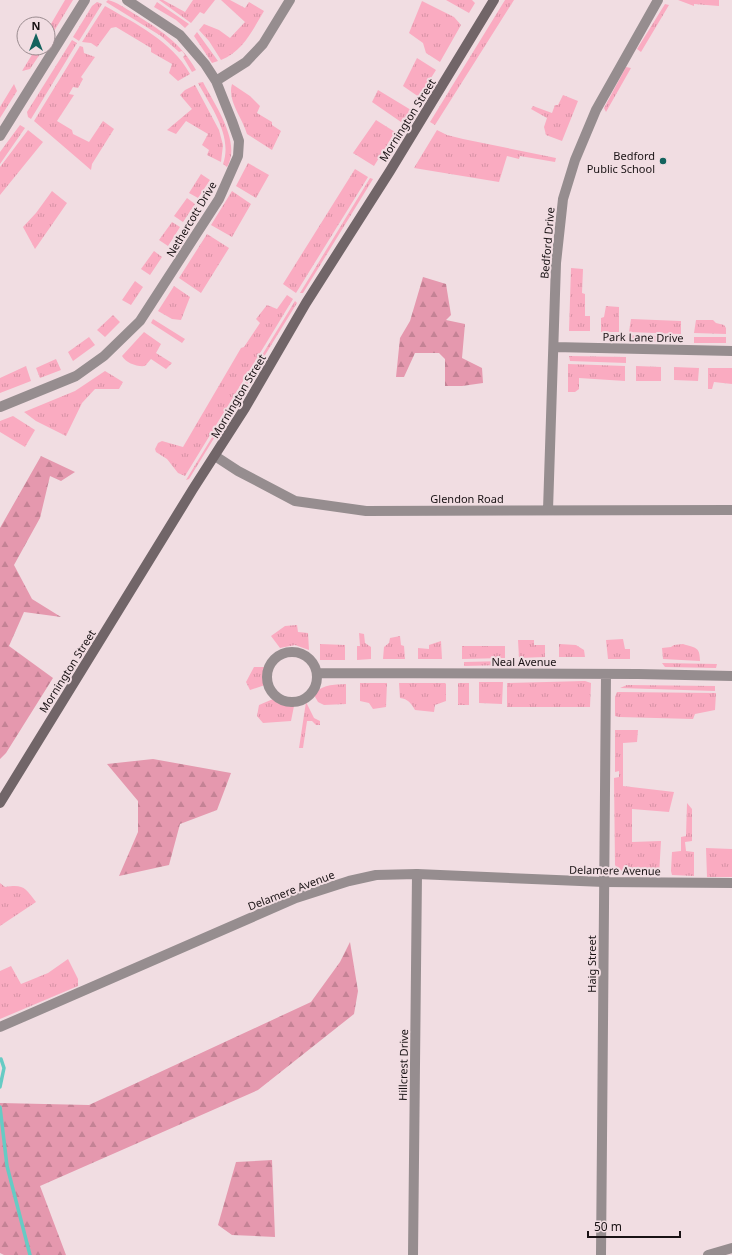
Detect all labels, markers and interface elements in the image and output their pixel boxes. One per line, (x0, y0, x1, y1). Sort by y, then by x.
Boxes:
north arrow (16, 16, 56, 56)
text: N (32, 18, 40, 33)
street label: Mornington Street (375, 76, 439, 164)
place label: Bedford Public School (587, 148, 655, 176)
marker: Bedford Public School (658, 156, 668, 166)
street label: Nethercott Drive (162, 178, 220, 260)
street label: Bedford Drive (536, 207, 558, 279)
street label: Park Lane Drive (602, 329, 684, 345)
street label: Mornington Street (207, 351, 269, 441)
street label: Glendon Road (430, 491, 504, 506)
street label: Mornington Street (35, 627, 99, 715)
street label: Neal Avenue (491, 654, 557, 669)
street label: Delamere Avenue (569, 862, 661, 878)
street label: Delamere Avenue (245, 867, 337, 913)
street label: Haig Street (584, 935, 599, 993)
street label: Hillcrest Drive (395, 1029, 411, 1101)
scale bar (588, 1213, 680, 1239)
text: 50 m (594, 1218, 622, 1235)

